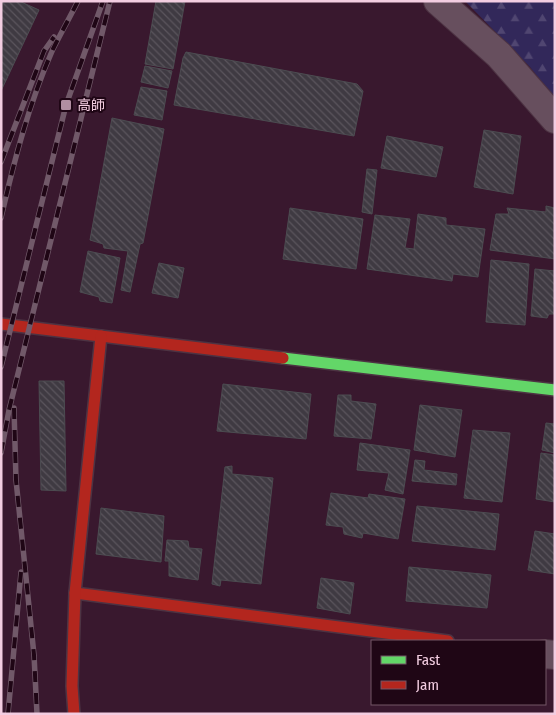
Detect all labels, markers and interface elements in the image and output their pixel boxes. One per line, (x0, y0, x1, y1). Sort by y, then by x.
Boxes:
place label: 高師 (77, 97, 105, 114)
marker: 高師 (59, 98, 73, 112)
legend (371, 640, 546, 705)
text: Fast (416, 651, 440, 669)
text: Jam (416, 676, 439, 694)

